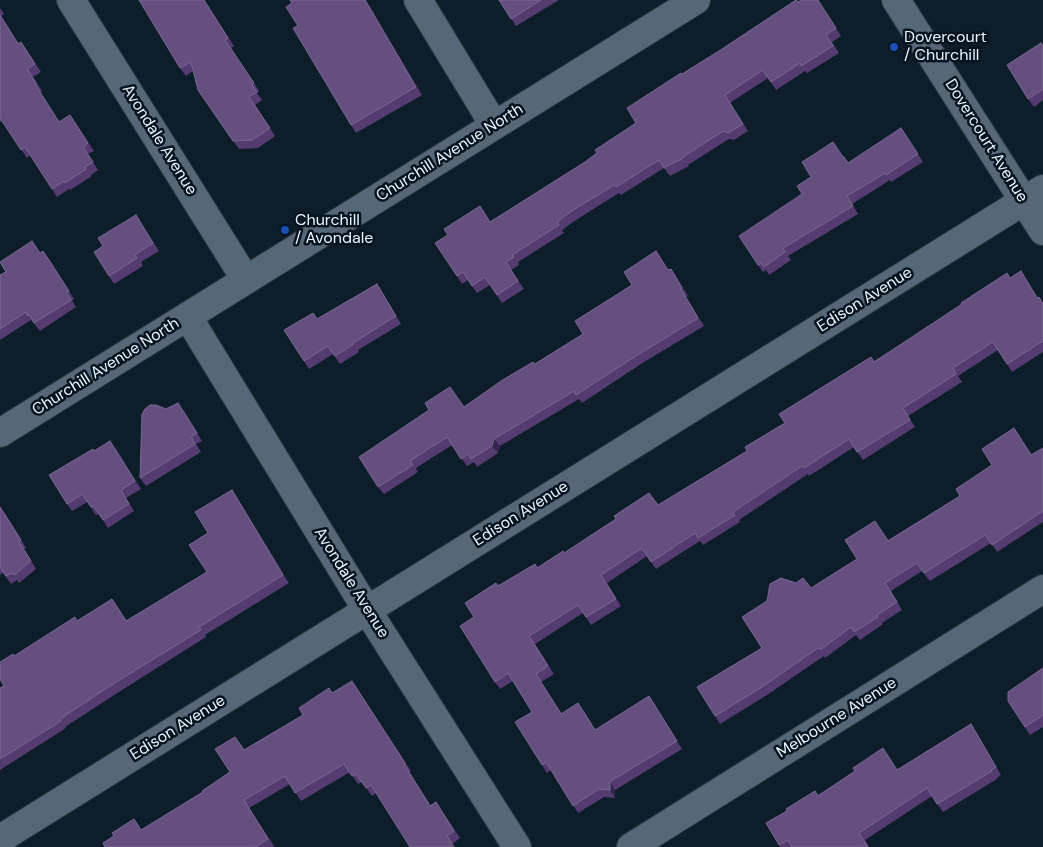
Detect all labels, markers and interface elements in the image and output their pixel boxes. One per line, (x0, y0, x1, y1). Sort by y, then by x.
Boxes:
place label: Dovercourt / Churchill (904, 28, 987, 66)
marker: Dovercourt / Churchill (888, 41, 900, 53)
street label: Dovercourt Avenue (940, 76, 1032, 206)
street label: Avondale Avenue (117, 81, 201, 199)
street label: Churchill Avenue North (373, 100, 527, 206)
place label: Churchill / Avondale (295, 211, 373, 249)
marker: Churchill / Avondale (279, 224, 291, 236)
street label: Edison Avenue (814, 263, 916, 337)
street label: Churchill Avenue North (29, 314, 183, 420)
street label: Edison Avenue (470, 477, 572, 551)
street label: Avondale Avenue (309, 524, 393, 642)
street label: Melbourne Avenue (774, 673, 900, 763)
street label: Edison Avenue (127, 691, 229, 765)

